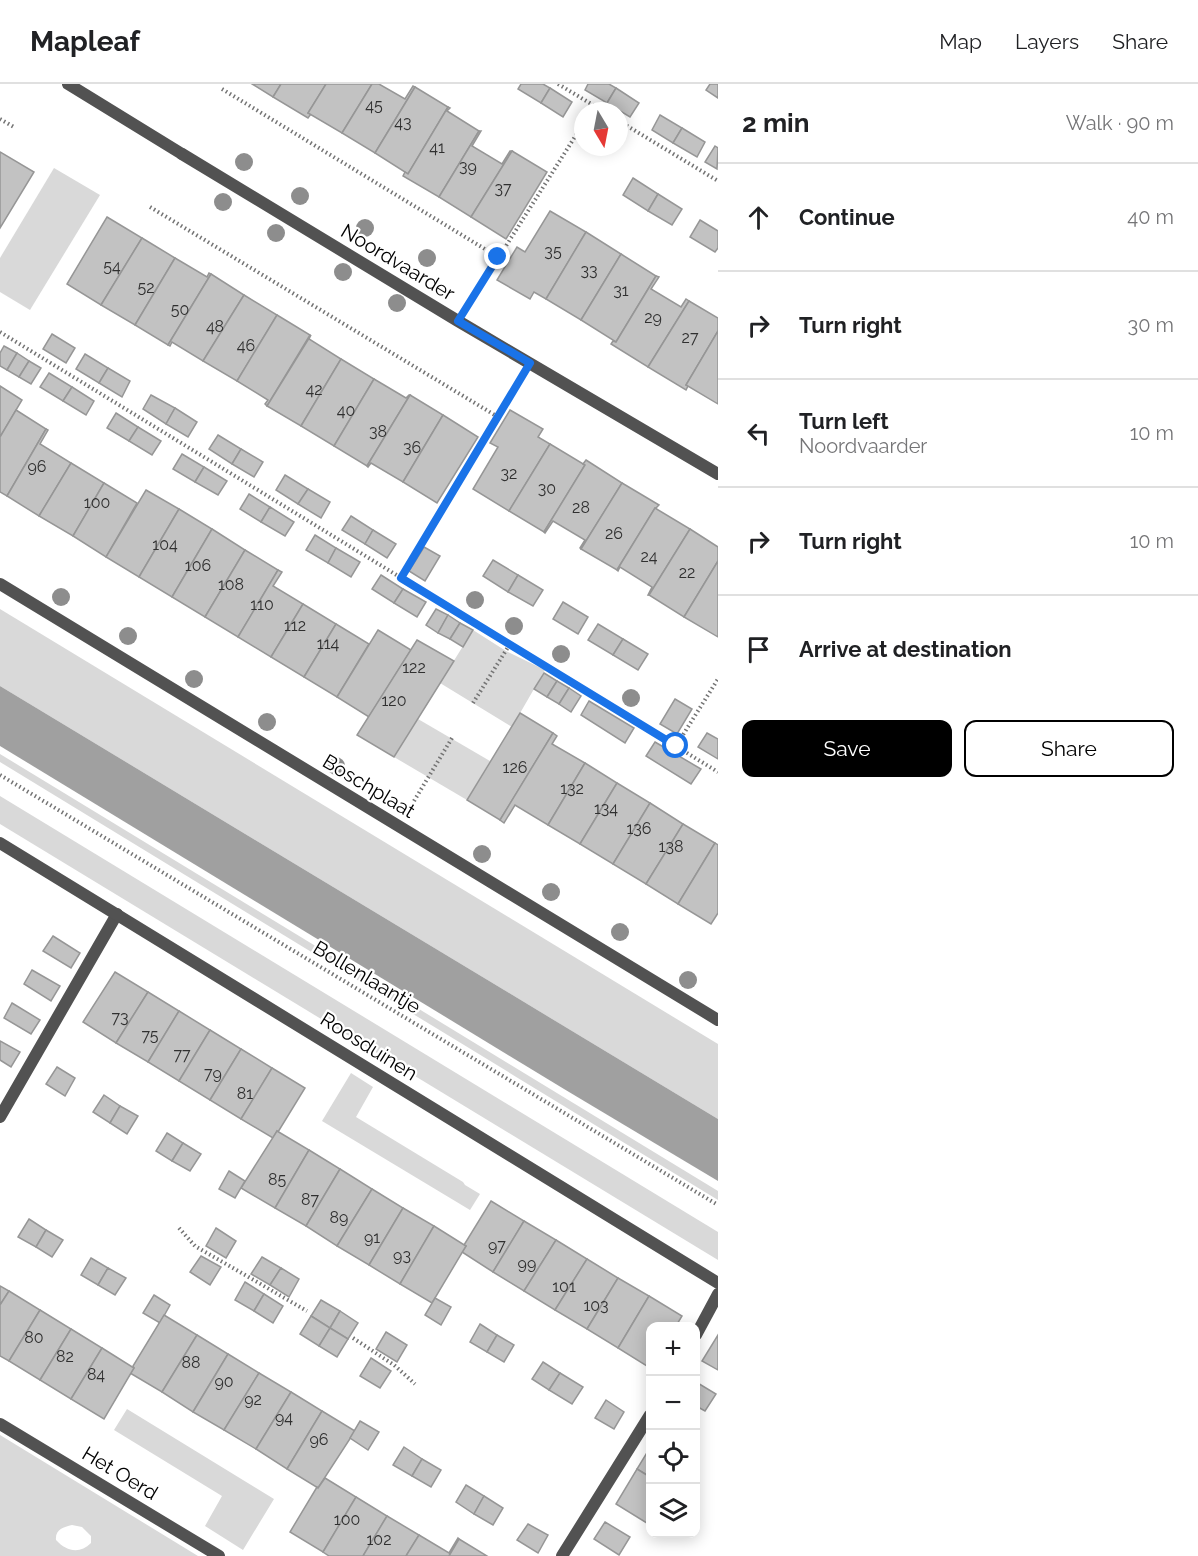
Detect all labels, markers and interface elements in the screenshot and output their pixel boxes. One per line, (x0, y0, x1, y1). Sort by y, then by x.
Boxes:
text: Mapleaf (30, 25, 140, 58)
text: Map (939, 29, 982, 54)
text: Layers (1015, 29, 1079, 54)
text: Share (1112, 29, 1168, 54)
house number: 45 (365, 96, 383, 115)
north arrow (574, 102, 628, 156)
text: 2 min (742, 108, 809, 138)
text: Walk · 90 m (1066, 111, 1174, 135)
house number: 43 (394, 113, 412, 132)
house number: 41 (429, 138, 445, 157)
house number: 39 (459, 157, 477, 176)
house number: 37 (494, 179, 512, 198)
icon: ahead (742, 201, 775, 234)
text: Continue (799, 204, 895, 230)
text: 40 m (1127, 205, 1174, 229)
street label: Noordvaarder (337, 219, 459, 305)
house number: 35 (544, 242, 562, 261)
route end (484, 243, 510, 269)
house number: 54 (103, 257, 121, 276)
house number: 33 (580, 261, 598, 280)
house number: 52 (137, 278, 155, 297)
house number: 31 (613, 281, 629, 300)
house number: 50 (171, 300, 189, 319)
house number: 29 (644, 308, 662, 327)
icon: right (742, 309, 775, 342)
text: Turn right (799, 312, 902, 338)
text: 30 m (1128, 313, 1174, 337)
house number: 48 (206, 317, 224, 336)
house number: 27 (682, 328, 699, 347)
house number: 46 (237, 336, 255, 355)
house number: 42 (305, 380, 323, 399)
house number: 40 (337, 401, 355, 420)
text: Turn left (799, 408, 889, 434)
icon: left (742, 417, 775, 450)
text: 10 m (1130, 421, 1174, 445)
house number: 38 (369, 422, 387, 441)
text: Noordvaarder (799, 434, 927, 458)
house number: 36 (403, 438, 421, 457)
house number: 96 (27, 457, 47, 476)
house number: 32 (501, 464, 517, 483)
house number: 30 (538, 479, 556, 498)
house number: 100 (84, 493, 110, 512)
house number: 28 (572, 498, 590, 517)
house number: 26 (605, 524, 623, 543)
icon: right (742, 525, 775, 558)
text: Turn right (799, 528, 902, 554)
text: 10 m (1130, 529, 1174, 553)
house number: 104 (152, 535, 178, 554)
house number: 24 (640, 547, 658, 566)
house number: 106 (185, 556, 211, 575)
house number: 22 (679, 563, 695, 582)
house number: 108 (218, 575, 244, 594)
house number: 110 (250, 595, 274, 614)
house number: 112 (284, 616, 306, 635)
icon: arrive (742, 633, 775, 666)
house number: 114 (317, 634, 339, 653)
text: Arrive at destination (799, 636, 1012, 662)
house number: 122 (402, 658, 426, 677)
house number: 120 (382, 691, 406, 710)
button: Save (742, 720, 952, 777)
button: Share (964, 720, 1174, 777)
route start (662, 732, 688, 758)
street label: Boschplaat (318, 749, 420, 823)
house number: 126 (503, 758, 527, 777)
house number: 132 (560, 779, 584, 798)
house number: 134 (594, 799, 618, 818)
house number: 136 (626, 819, 652, 838)
house number: 138 (659, 837, 683, 856)
street label: Bollenlaantje (309, 935, 425, 1019)
street label: Roosduinen (316, 1007, 422, 1085)
house number: 73 (111, 1008, 129, 1027)
house number: 75 (141, 1026, 159, 1045)
house number: 77 (173, 1045, 191, 1064)
house number: 79 (204, 1064, 222, 1083)
house number: 81 (237, 1084, 253, 1103)
house number: 85 (268, 1170, 286, 1189)
house number: 87 (301, 1190, 319, 1209)
house number: 89 (330, 1208, 348, 1227)
house number: 91 (364, 1228, 380, 1247)
house number: 97 (488, 1236, 506, 1255)
house number: 93 (393, 1246, 411, 1265)
house number: 99 (518, 1254, 536, 1273)
house number: 101 (552, 1277, 576, 1296)
house number: 103 (583, 1296, 609, 1315)
map controls (646, 1322, 700, 1538)
button: + (646, 1322, 700, 1376)
house number: 80 (24, 1328, 44, 1347)
house number: 82 (56, 1347, 74, 1366)
house number: 88 (182, 1353, 200, 1372)
house number: 84 (87, 1365, 105, 1384)
house number: 90 (214, 1372, 234, 1391)
button: − (646, 1376, 700, 1430)
house number: 92 (244, 1390, 262, 1409)
house number: 94 (275, 1408, 293, 1427)
house number: 96 (309, 1430, 329, 1449)
button: locate (646, 1430, 700, 1484)
street label: Het Oerd (78, 1441, 162, 1505)
button: layers (646, 1484, 700, 1538)
house number: 100 (334, 1510, 360, 1529)
house number: 102 (367, 1530, 391, 1549)

